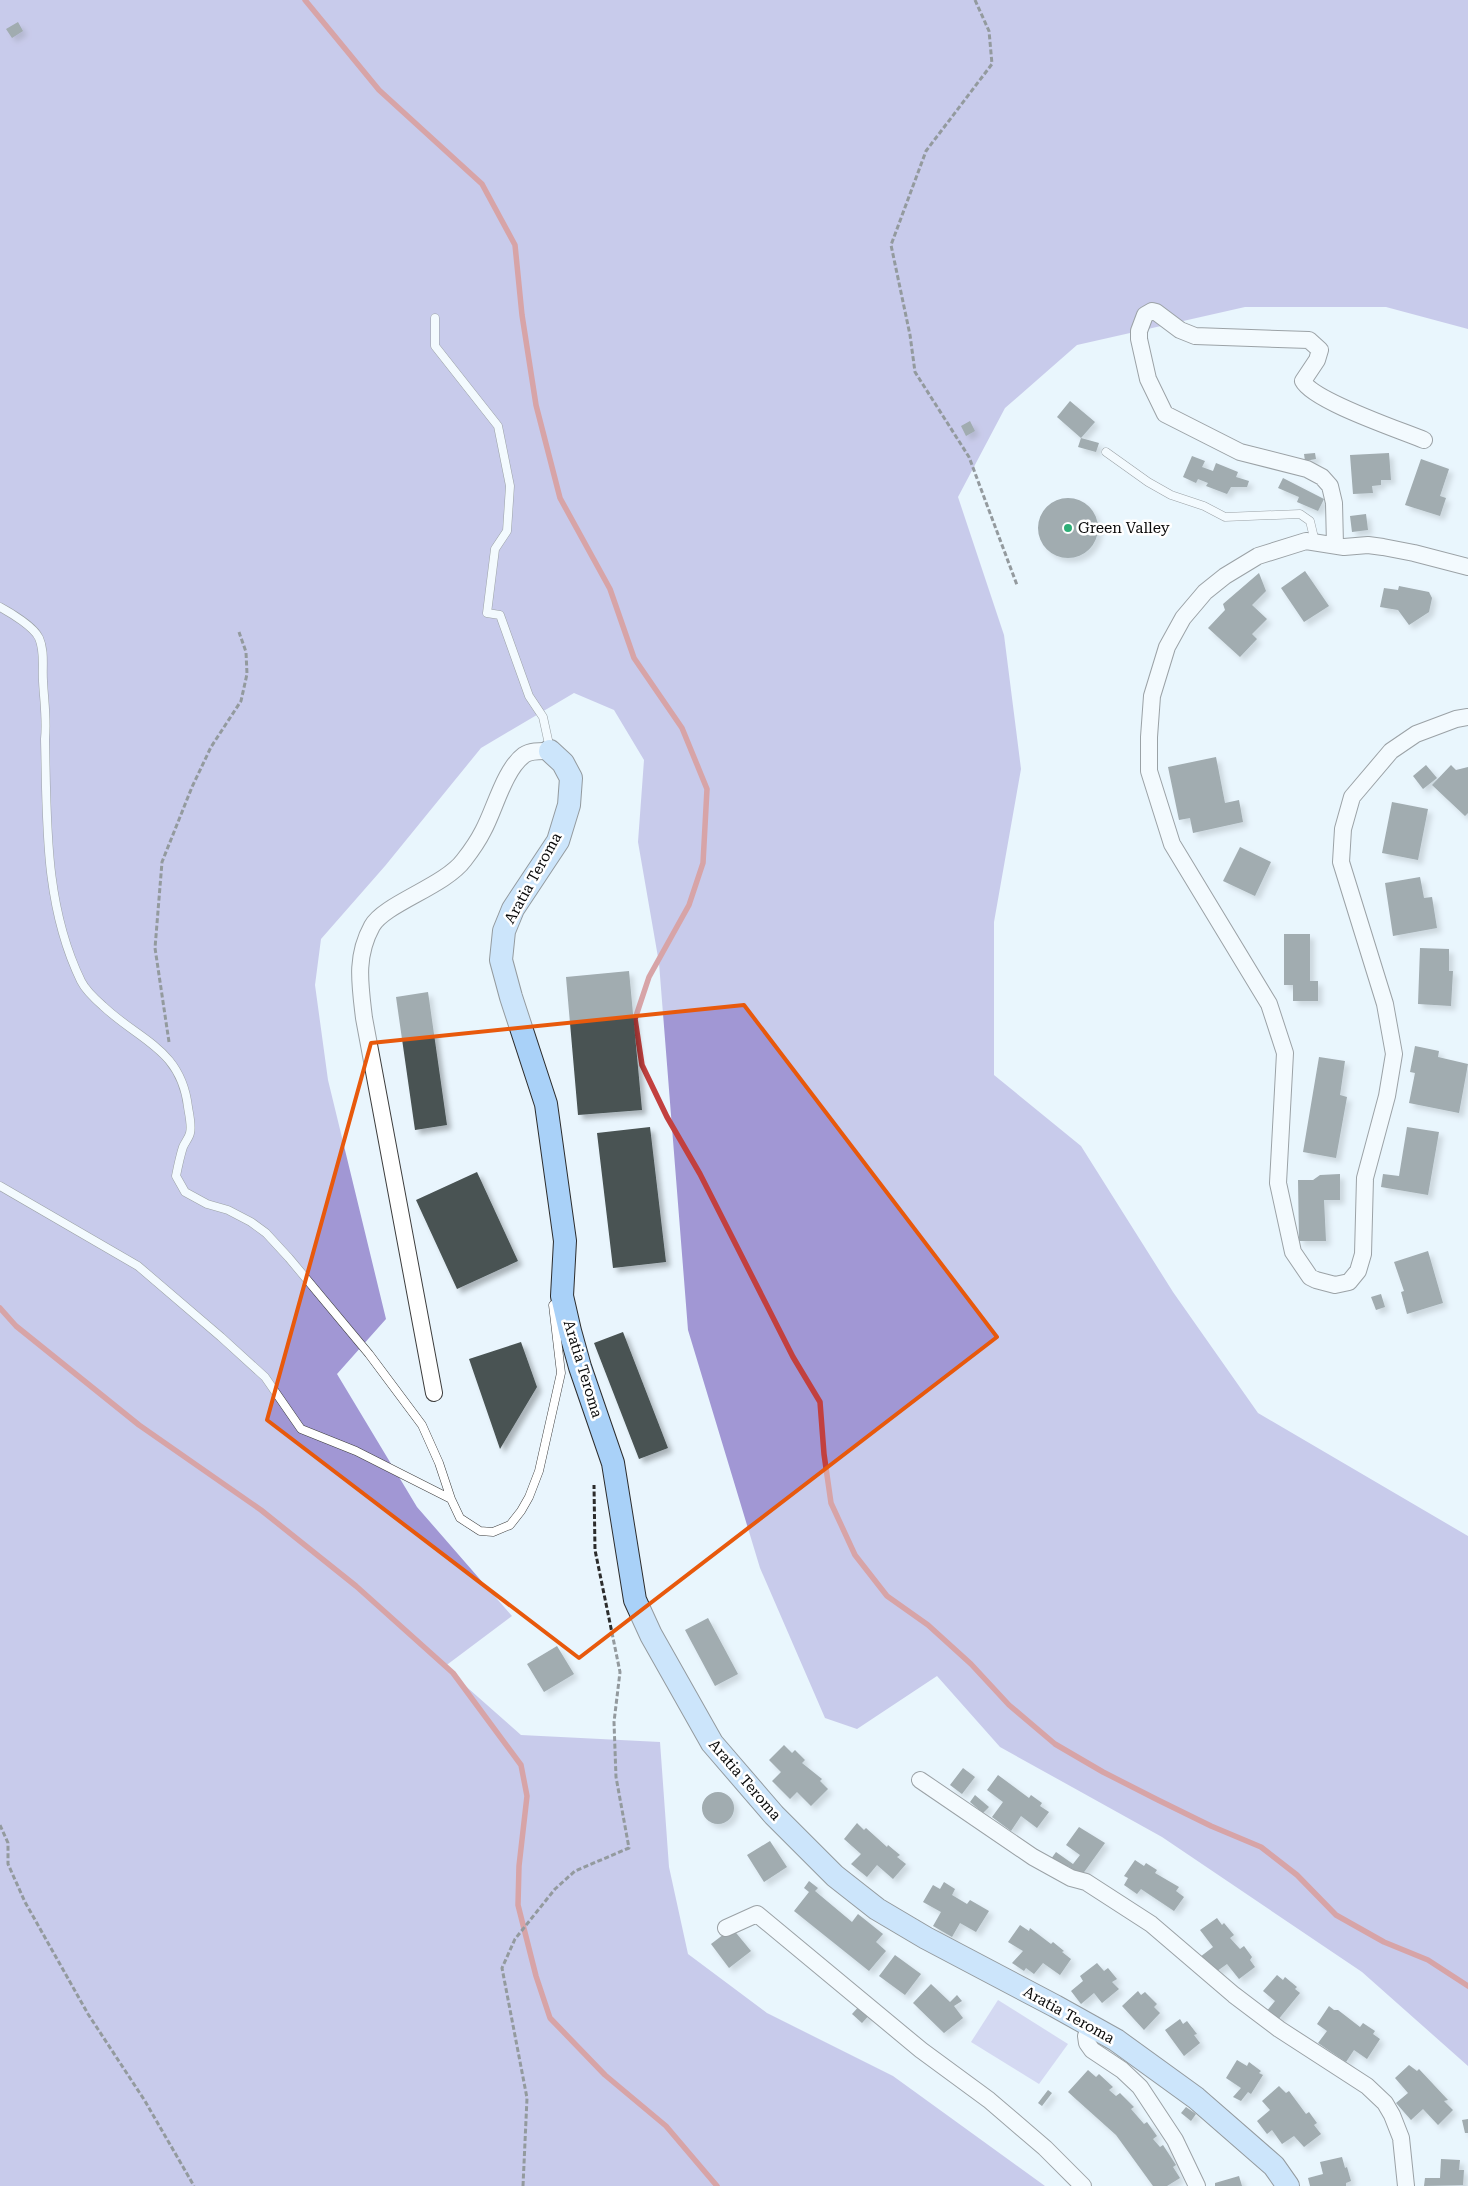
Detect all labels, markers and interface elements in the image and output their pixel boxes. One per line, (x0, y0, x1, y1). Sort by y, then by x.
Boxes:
place label: Green Valley (1078, 519, 1170, 537)
marker: Green Valley (1062, 522, 1074, 534)
street label: Aratia Teroma (501, 829, 565, 927)
street label: Aratia Teroma (560, 1318, 606, 1420)
street label: Aratia Teroma (705, 1736, 785, 1824)
street label: Aratia Teroma (1020, 1983, 1118, 2047)

